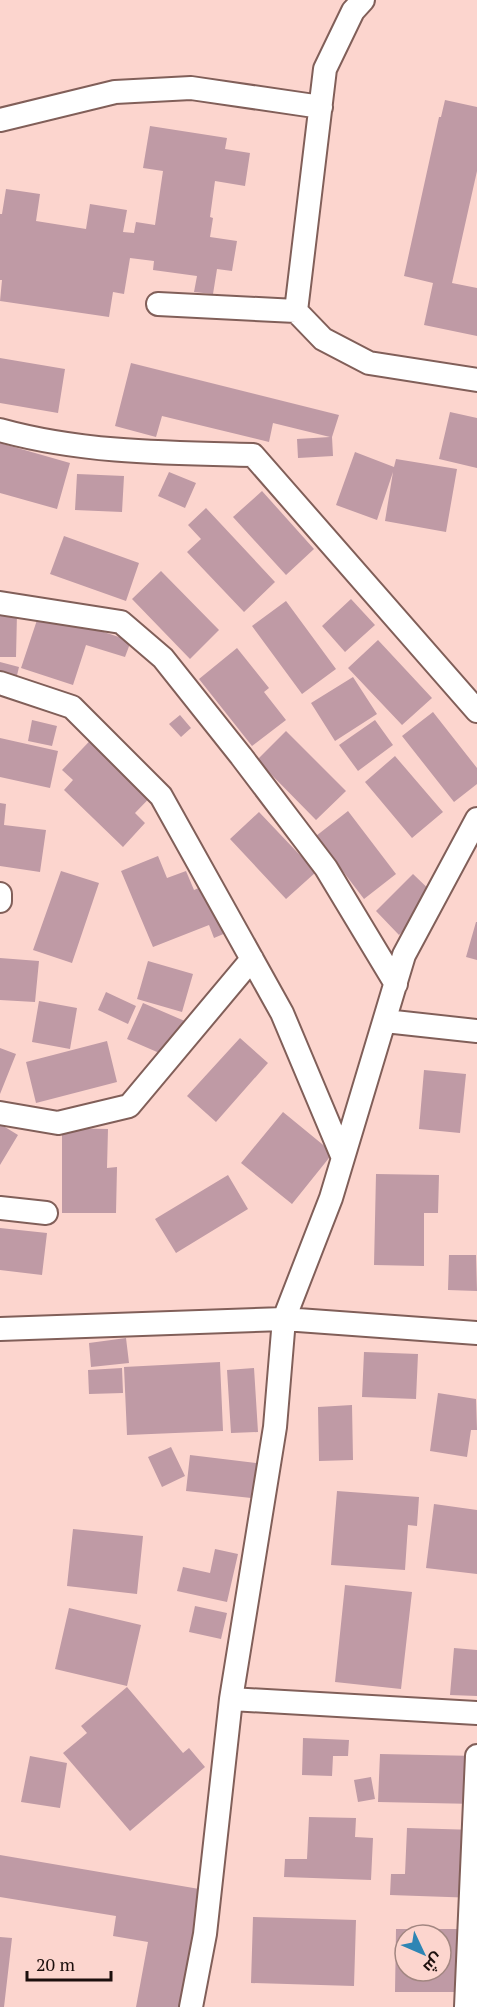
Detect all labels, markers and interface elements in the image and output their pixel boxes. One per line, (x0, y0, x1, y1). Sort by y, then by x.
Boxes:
north arrow (393, 1923, 453, 1983)
scale bar (27, 1944, 111, 1982)
text: ش (419, 1948, 449, 1978)
text: 20 m (36, 1952, 76, 1976)

